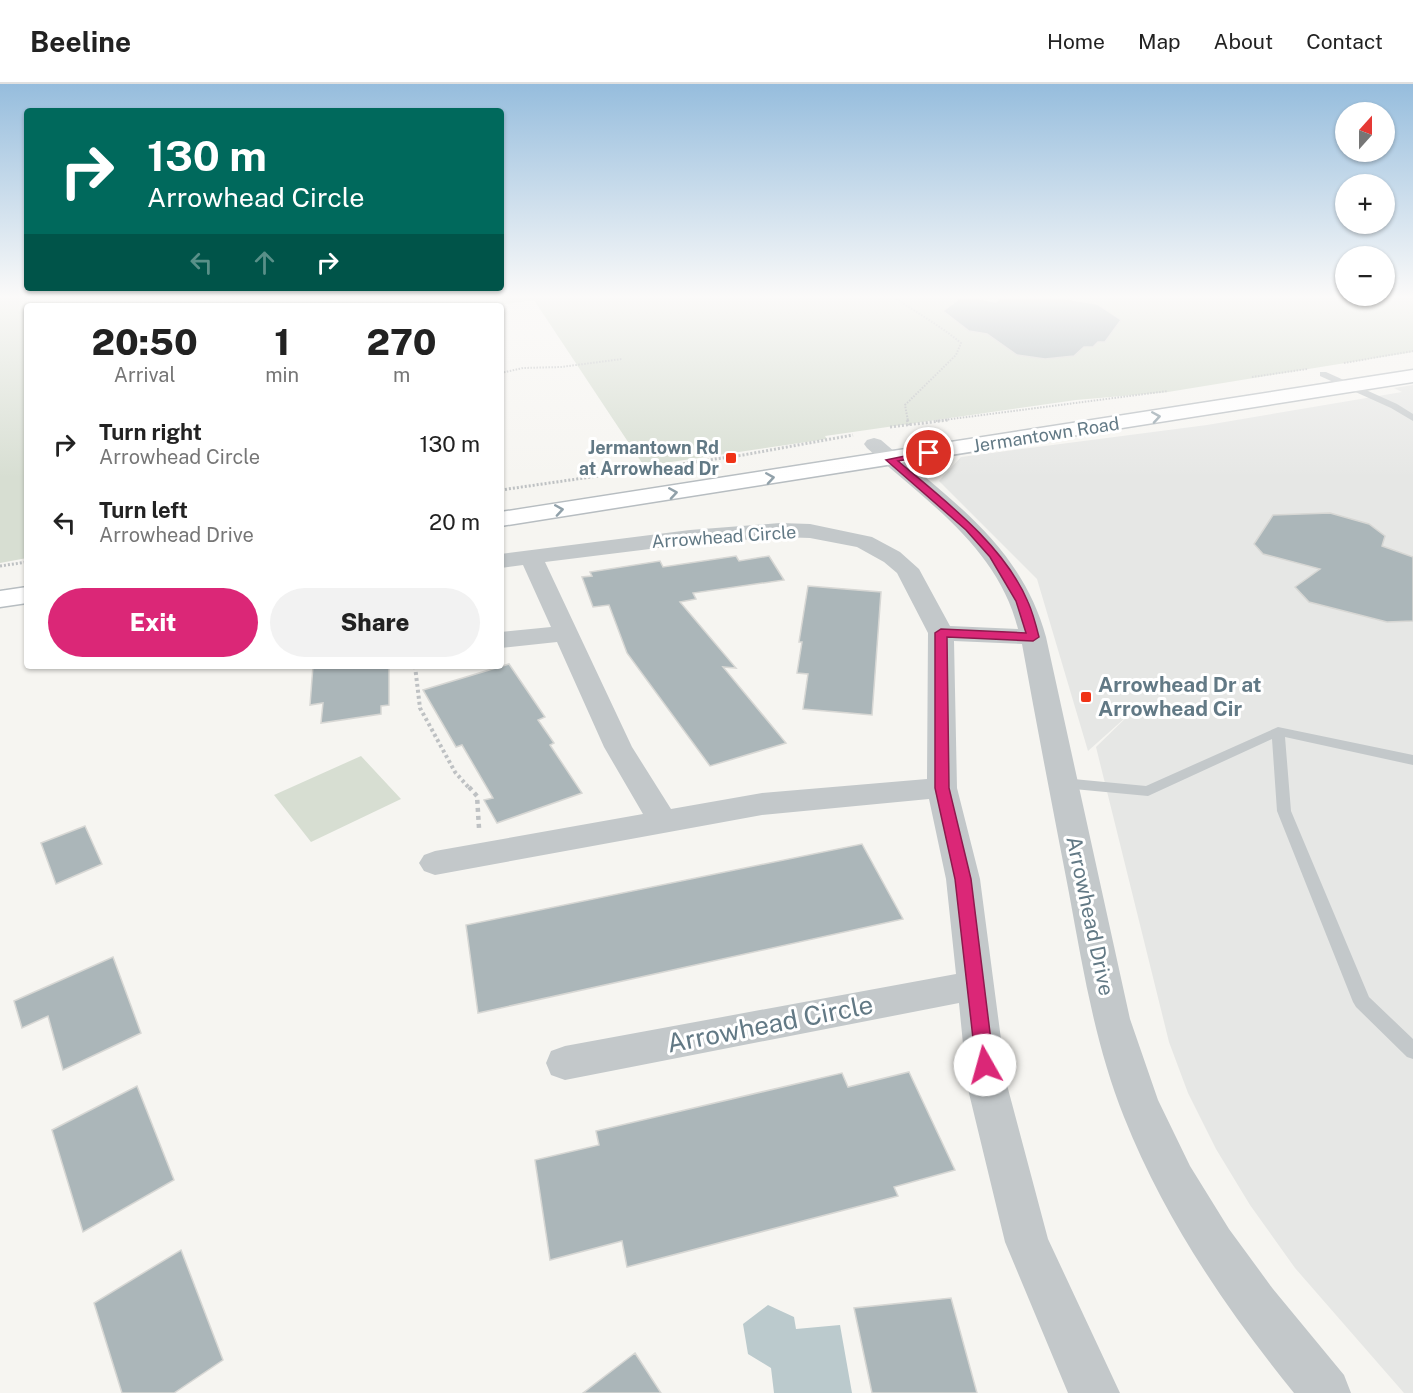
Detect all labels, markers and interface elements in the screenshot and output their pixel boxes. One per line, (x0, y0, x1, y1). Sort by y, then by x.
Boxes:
text: Beeline (30, 25, 131, 58)
text: Home (1047, 29, 1105, 54)
text: Map (1138, 29, 1181, 54)
text: About (1214, 29, 1273, 54)
text: Contact (1306, 29, 1383, 54)
north arrow (1335, 102, 1395, 162)
map controls (1335, 102, 1395, 306)
text: 130 m (147, 131, 267, 180)
icon: right (48, 132, 126, 210)
button: + (1335, 174, 1395, 234)
text: Arrowhead Circle (147, 181, 365, 213)
icon: left (185, 246, 218, 279)
icon: ahead (248, 246, 281, 279)
icon: right (311, 246, 344, 279)
button: − (1335, 246, 1395, 306)
text: 20:50 (91, 321, 198, 363)
text: 1 (274, 321, 290, 363)
text: 270 (367, 321, 437, 363)
text: Arrival (114, 363, 175, 387)
text: min (265, 363, 299, 387)
text: m (393, 363, 410, 387)
one-way arrow (1151, 412, 1161, 424)
street label: Jermantown Road (971, 413, 1121, 456)
text: Turn right (99, 419, 202, 445)
pin (903, 427, 954, 478)
icon: right (48, 428, 81, 461)
text: 130 m (419, 431, 480, 457)
icon: arrive (912, 436, 945, 469)
place label: Jermantown Rd at Arrowhead Dr (579, 437, 720, 479)
text: Arrowhead Circle (99, 445, 260, 469)
marker: Jermantown Rd at Arrowhead Dr (724, 451, 738, 465)
one-way arrow (764, 472, 774, 485)
one-way arrow (669, 487, 678, 499)
text: Turn left (99, 497, 188, 523)
one-way arrow (554, 505, 563, 517)
icon: left (48, 506, 81, 539)
text: 20 m (429, 509, 480, 535)
street label: Arrowhead Circle (651, 521, 797, 552)
text: Arrowhead Drive (99, 523, 254, 547)
button: Exit (48, 588, 258, 657)
button: Share (270, 588, 480, 657)
place label: Arrowhead Dr at Arrowhead Cir (1098, 672, 1262, 721)
marker: Arrowhead Dr at Arrowhead Cir (1079, 690, 1093, 704)
street label: Arrowhead Drive (1061, 834, 1120, 998)
street label: Arrowhead Circle (664, 988, 876, 1059)
position arrow (953, 1033, 1017, 1097)

